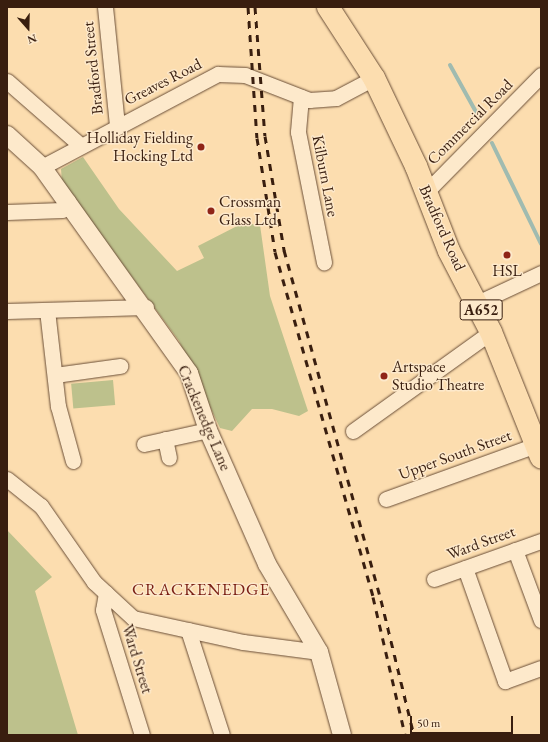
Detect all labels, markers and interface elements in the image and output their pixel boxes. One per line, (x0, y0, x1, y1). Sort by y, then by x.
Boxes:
north arrow (8, 8, 48, 48)
street label: Bradford Street (79, 20, 107, 116)
text: N (26, 31, 39, 47)
street label: Greaves Road (121, 54, 205, 110)
street label: Commercial Road (423, 75, 517, 169)
place label: Holliday Fielding Hocking Ltd (87, 128, 193, 166)
street label: Kilburn Lane (308, 134, 342, 218)
marker: Holliday Fielding Hocking Ltd (196, 142, 206, 152)
street label: Bradford Road (415, 182, 469, 274)
place label: Crossman Glass Ltd (219, 192, 281, 230)
marker: Crossman Glass Ltd (206, 206, 216, 216)
marker: HSL (502, 250, 512, 260)
place label: HSL (492, 261, 522, 281)
road number: A652 (459, 297, 503, 323)
place label: Artspace Studio Theatre (392, 357, 484, 395)
street label: Crackenedge Lane (173, 362, 235, 474)
marker: Artspace Studio Theatre (379, 371, 389, 381)
street label: Upper South Street (396, 426, 514, 484)
street label: Ward Street (444, 522, 518, 564)
district label: CRACKENEDGE (132, 580, 270, 600)
street label: Ward Street (117, 622, 157, 696)
scale bar (412, 708, 515, 734)
text: 50 m (417, 715, 440, 731)

